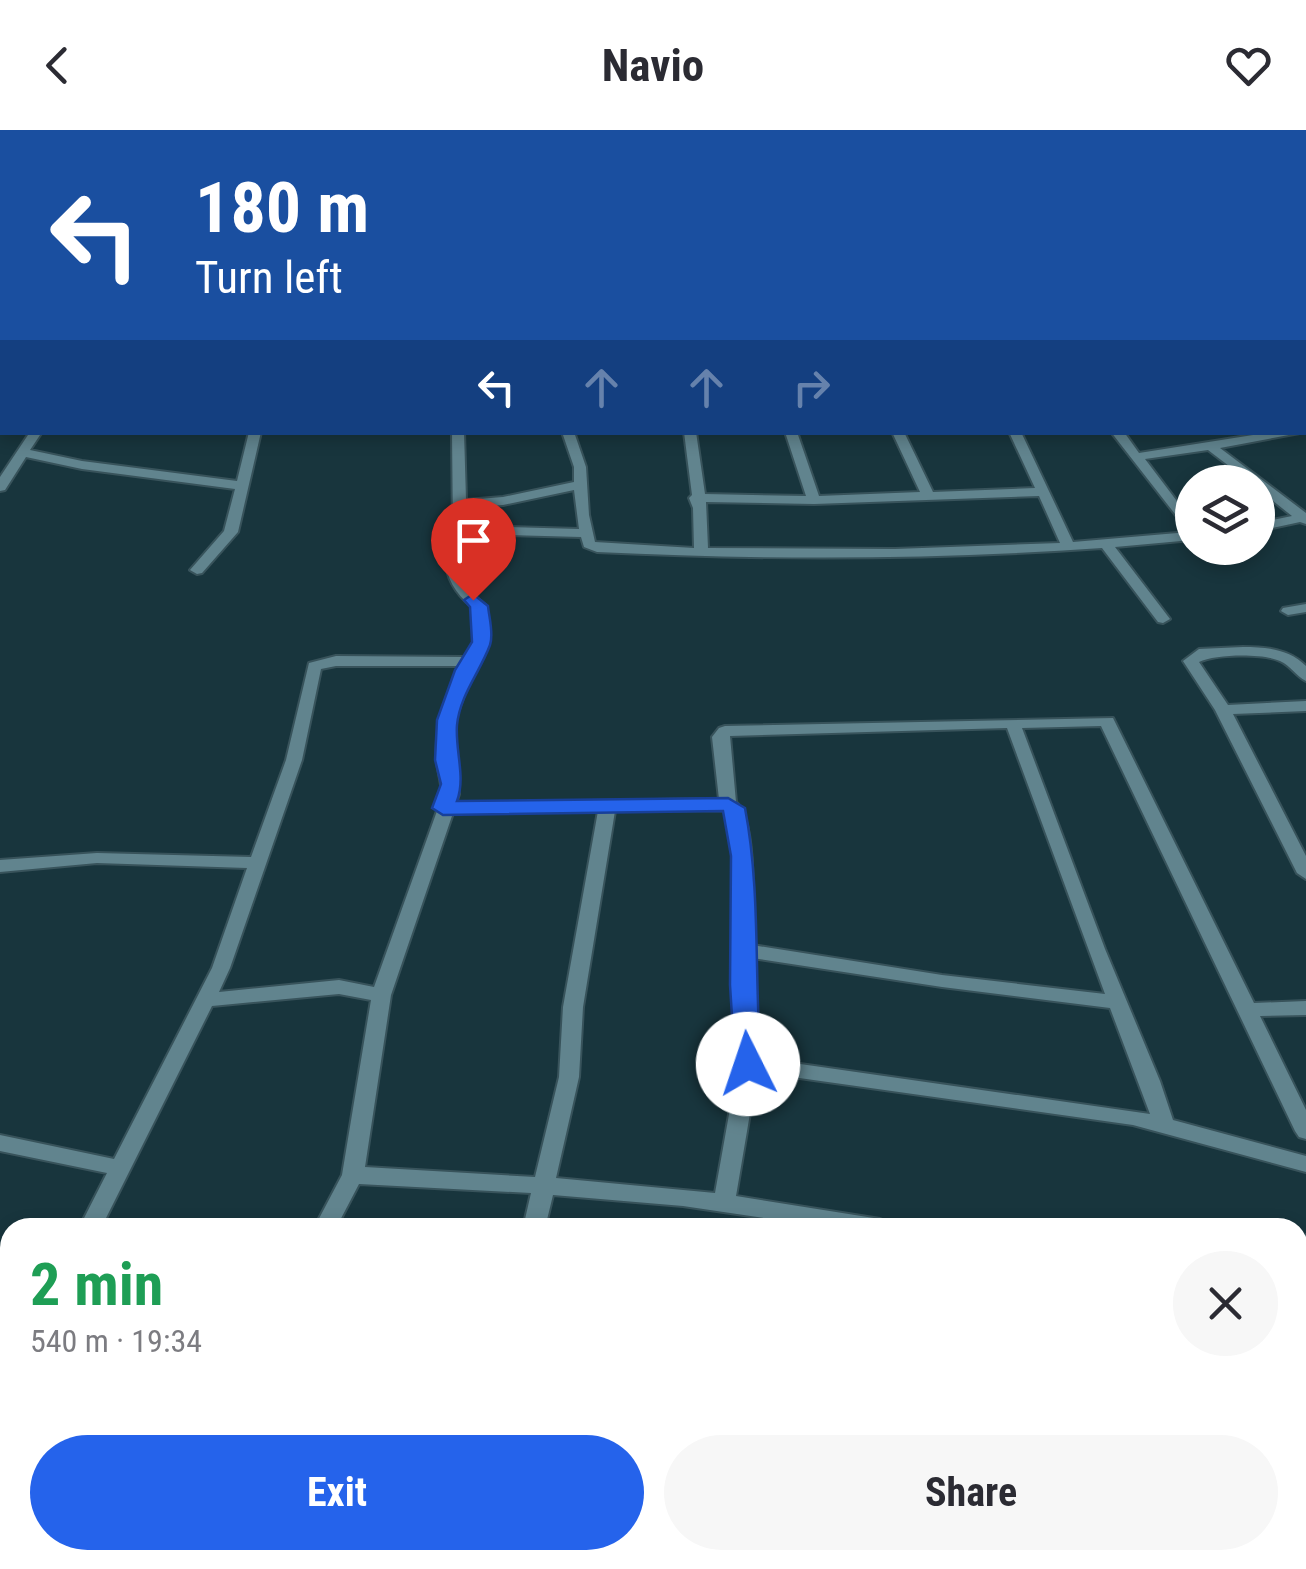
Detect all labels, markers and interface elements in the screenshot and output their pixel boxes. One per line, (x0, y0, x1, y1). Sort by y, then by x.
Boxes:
icon: back (30, 38, 85, 93)
icon: heart (1221, 38, 1276, 93)
text: Navio (602, 39, 704, 92)
text: 180 m (195, 167, 369, 249)
icon: left (30, 170, 160, 300)
text: Turn left (195, 251, 343, 304)
icon: left (469, 360, 524, 415)
icon: ahead (574, 360, 629, 415)
icon: ahead (679, 360, 734, 415)
icon: right (784, 360, 839, 415)
map controls (1175, 465, 1275, 565)
button: layers (1175, 465, 1275, 565)
pin (431, 498, 516, 601)
icon: arrive (446, 513, 501, 568)
position arrow (696, 1012, 800, 1116)
text: 2 min (30, 1249, 163, 1320)
button: close (1173, 1251, 1278, 1356)
text: 540 m · 19:34 (30, 1322, 202, 1360)
button: Exit (30, 1435, 644, 1550)
button: Share (664, 1435, 1278, 1550)

